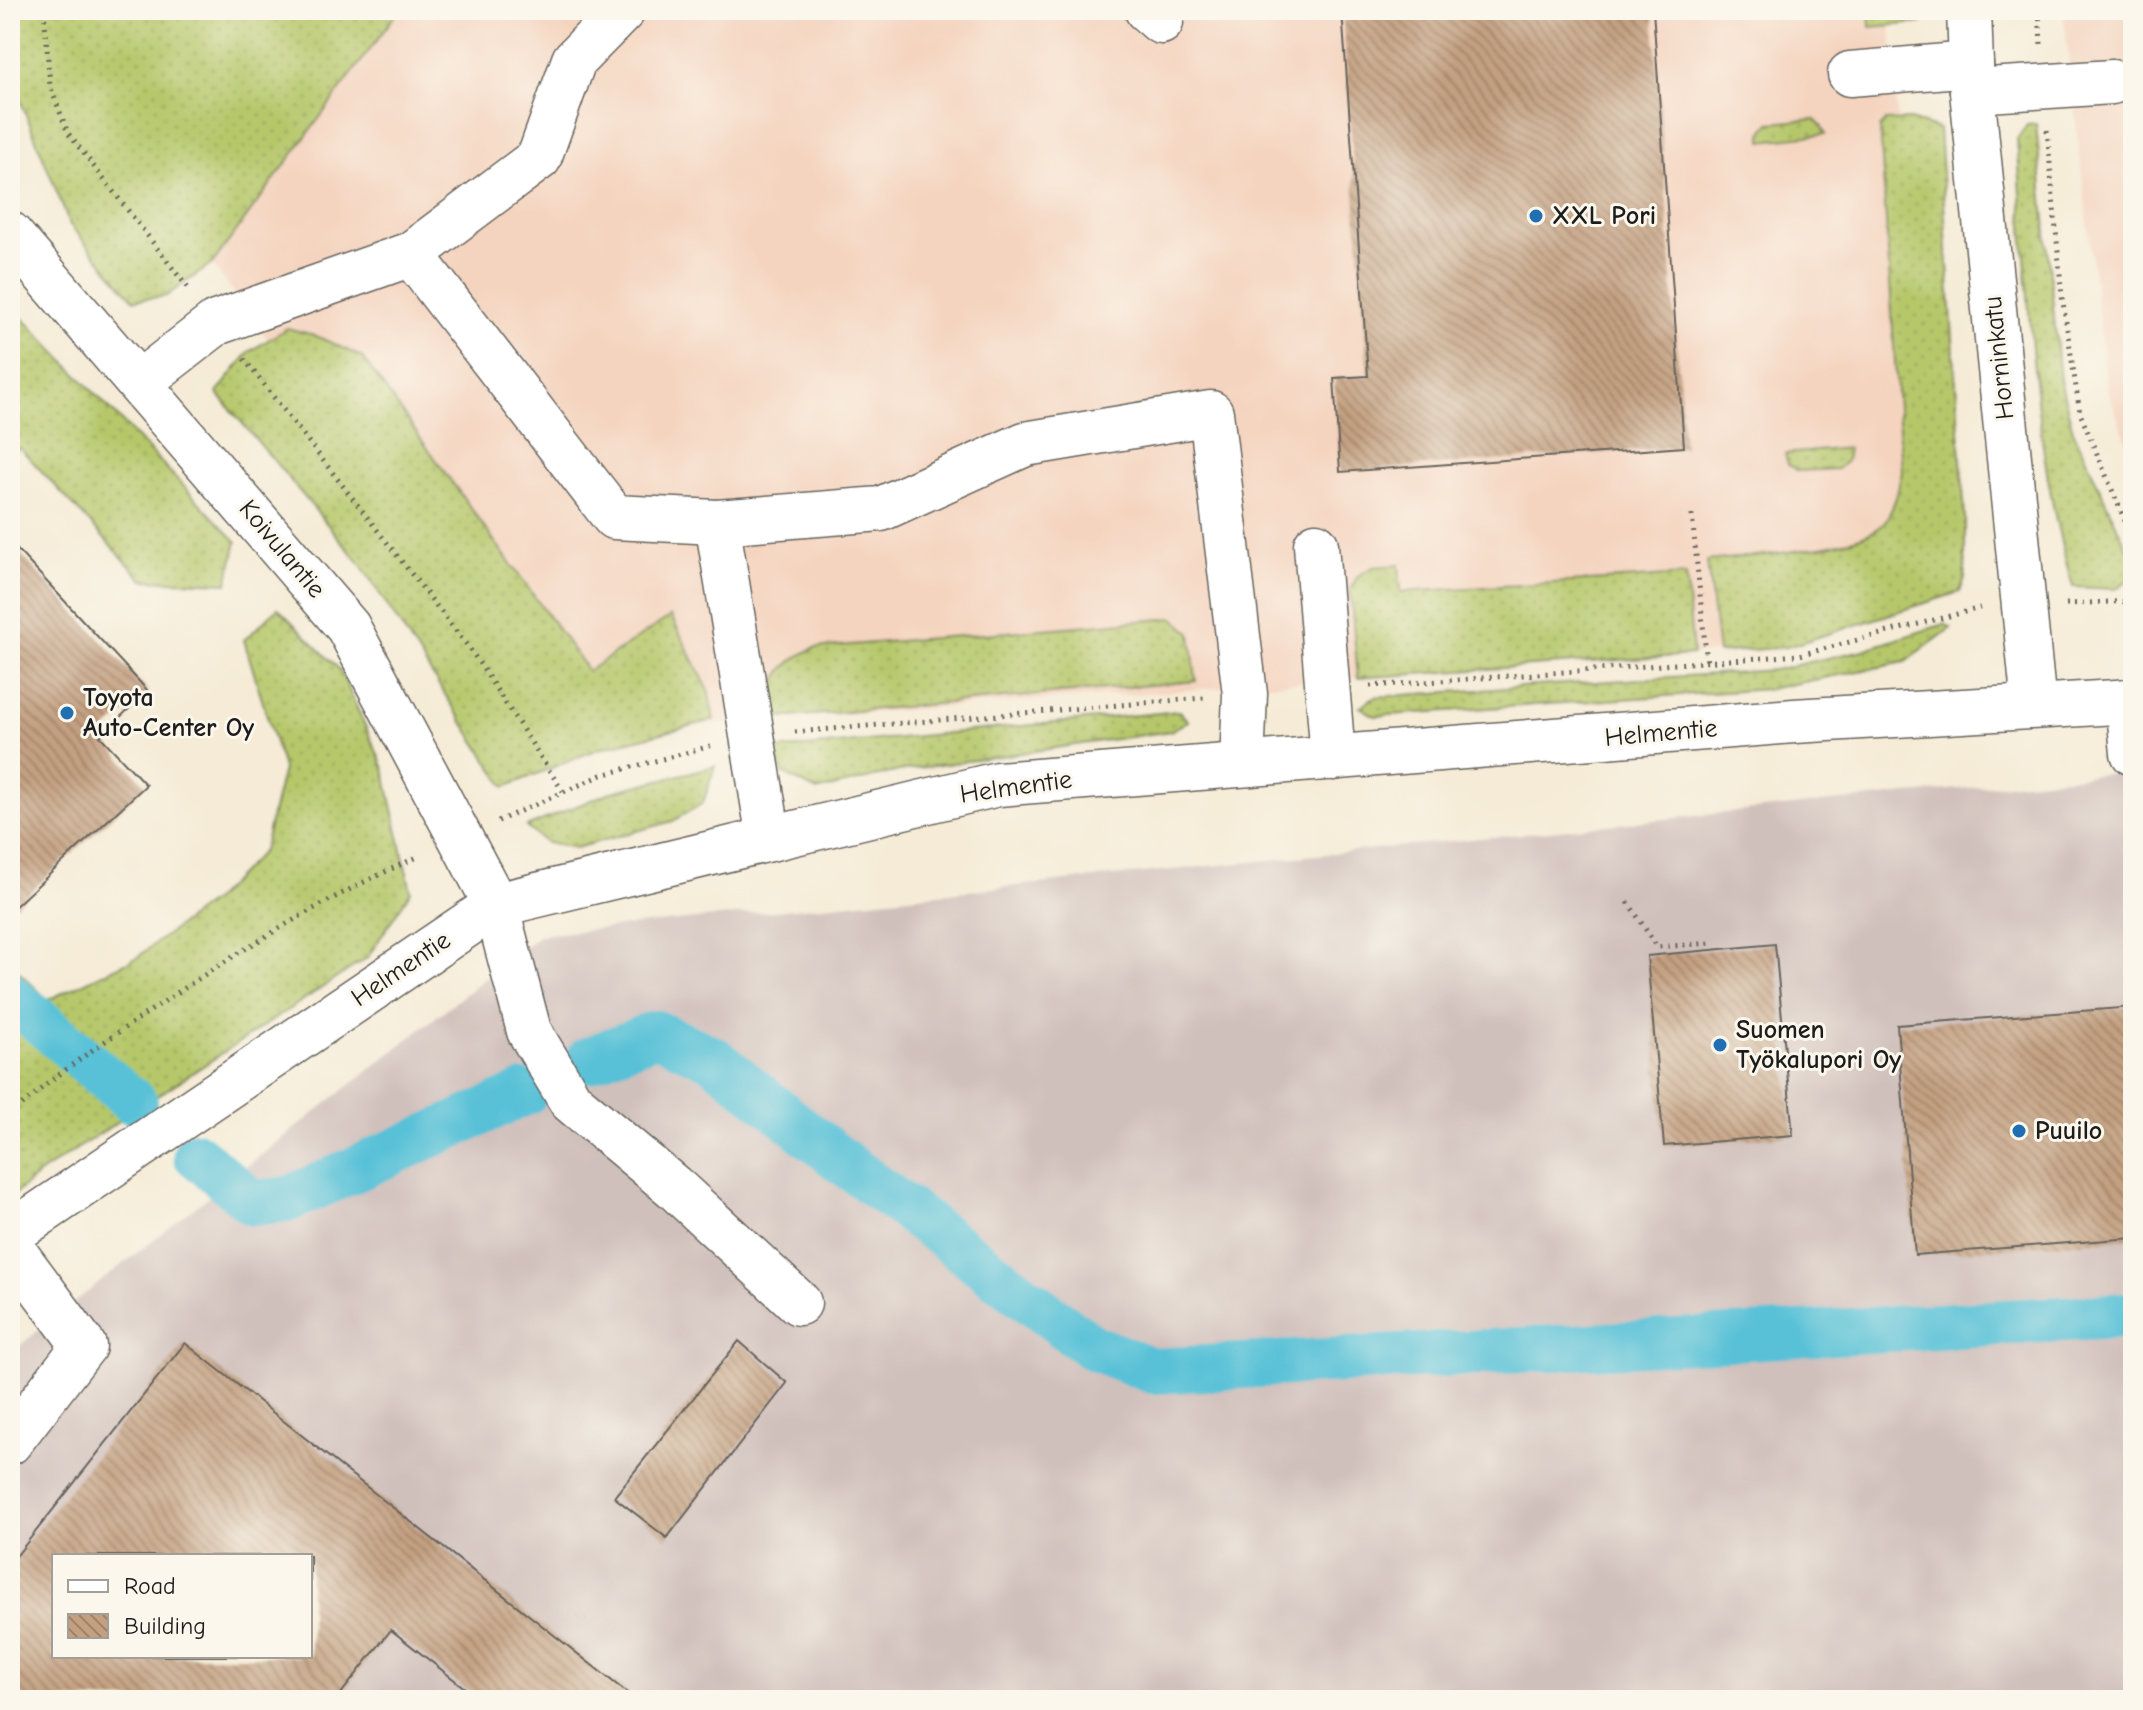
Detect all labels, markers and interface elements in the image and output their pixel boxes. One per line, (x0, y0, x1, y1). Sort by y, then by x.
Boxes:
place label: XXL Pori (1552, 201, 1656, 231)
marker: XXL Pori (1527, 207, 1545, 225)
street label: Horninkatu (1978, 295, 2020, 421)
street label: Koivulantie (233, 494, 331, 604)
place label: Toyota Auto-Center Oy (83, 683, 254, 743)
marker: Toyota Auto-Center Oy (58, 704, 76, 722)
street label: Helmentie (1604, 713, 1718, 753)
street label: Helmentie (958, 764, 1074, 810)
street label: Helmentie (346, 925, 456, 1013)
place label: Suomen Työkalupori Oy (1736, 1015, 1901, 1075)
marker: Suomen Työkalupori Oy (1711, 1036, 1729, 1054)
place label: Puuilo (2035, 1116, 2102, 1146)
marker: Puuilo (2010, 1122, 2028, 1140)
legend (52, 1554, 312, 1658)
text: Road (124, 1572, 176, 1600)
text: Building (124, 1612, 206, 1640)

